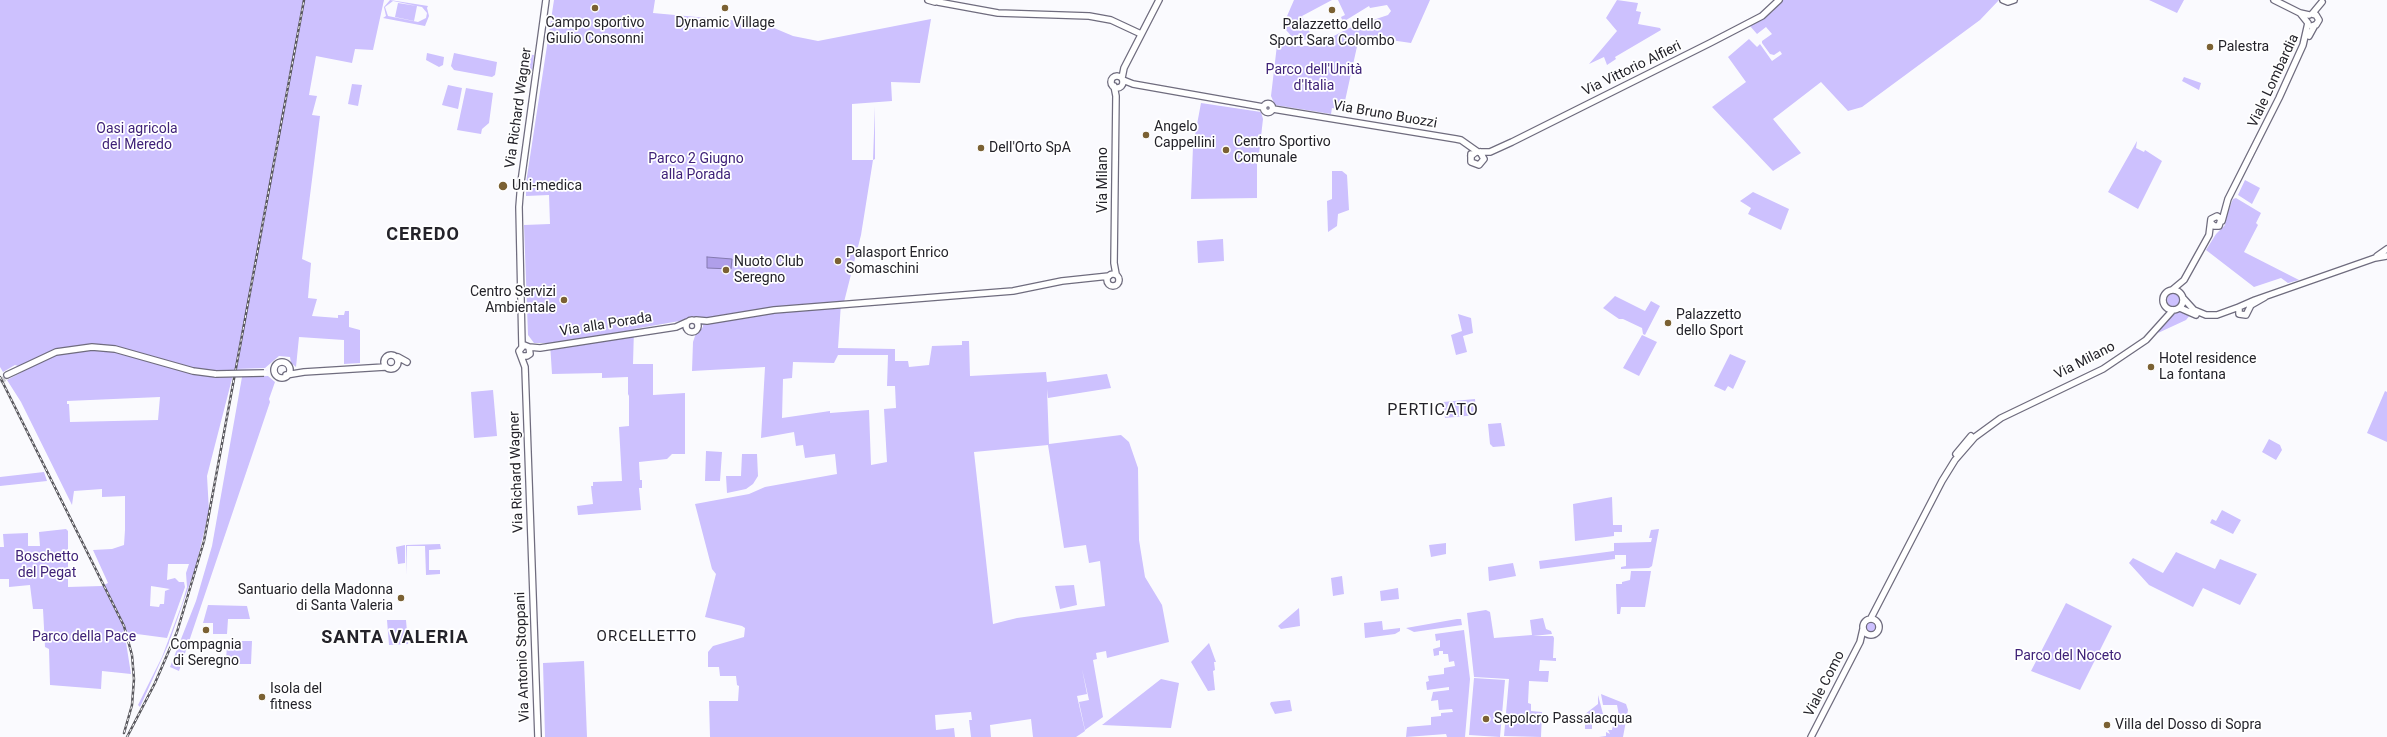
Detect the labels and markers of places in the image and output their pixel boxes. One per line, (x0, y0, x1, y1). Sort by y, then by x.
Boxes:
marker: Campo sportivo Giulio Consonni (590, 3, 600, 13)
marker: Dynamic Village (720, 3, 730, 13)
marker: Palazzetto dello Sport Sara Colombo (1327, 5, 1337, 15)
place label: Campo sportivo Giulio Consonni (545, 15, 645, 48)
place label: Dynamic Village (675, 15, 775, 31)
place label: Palazzetto dello Sport Sara Colombo (1269, 17, 1395, 50)
place label: Palestra (2218, 39, 2269, 55)
marker: Palestra (2205, 42, 2215, 52)
place label: Angelo Cappellini (1154, 119, 1215, 152)
marker: Angelo Cappellini (1141, 130, 1151, 140)
place label: Centro Sportivo Comunale (1234, 134, 1331, 166)
place label: Dell'Orto SpA (989, 140, 1071, 156)
marker: Dell'Orto SpA (976, 143, 986, 153)
marker: Centro Sportivo Comunale (1221, 145, 1231, 155)
place label: Uni-medica (512, 178, 582, 194)
marker: Uni-medica (497, 180, 509, 192)
place label: Palasport Enrico Somaschini (846, 245, 949, 278)
place label: Nuoto Club Seregno (734, 254, 804, 286)
marker: Palasport Enrico Somaschini (833, 256, 843, 266)
marker: Nuoto Club Seregno (721, 265, 731, 275)
place label: Centro Servizi Ambientale (470, 284, 556, 316)
marker: Centro Servizi Ambientale (559, 295, 569, 305)
place label: Palazzetto dello Sport (1676, 307, 1743, 340)
marker: Palazzetto dello Sport (1663, 318, 1673, 328)
place label: Hotel residence La fontana (2159, 351, 2256, 384)
marker: Hotel residence La fontana (2146, 362, 2156, 372)
place label: Santuario della Madonna di Santa Valeria (238, 582, 393, 614)
marker: Santuario della Madonna di Santa Valeria (396, 593, 406, 603)
marker: Compagnia di Seregno (201, 625, 211, 635)
place label: Compagnia di Seregno (170, 637, 242, 670)
place label: Isola del fitness (270, 681, 322, 714)
marker: Isola del fitness (257, 692, 267, 702)
place label: Sepolcro Passalacqua (1494, 711, 1632, 727)
marker: Sepolcro Passalacqua (1481, 714, 1491, 724)
place label: Villa del Dosso di Sopra (2115, 717, 2262, 733)
marker: Villa del Dosso di Sopra (2102, 720, 2112, 730)

